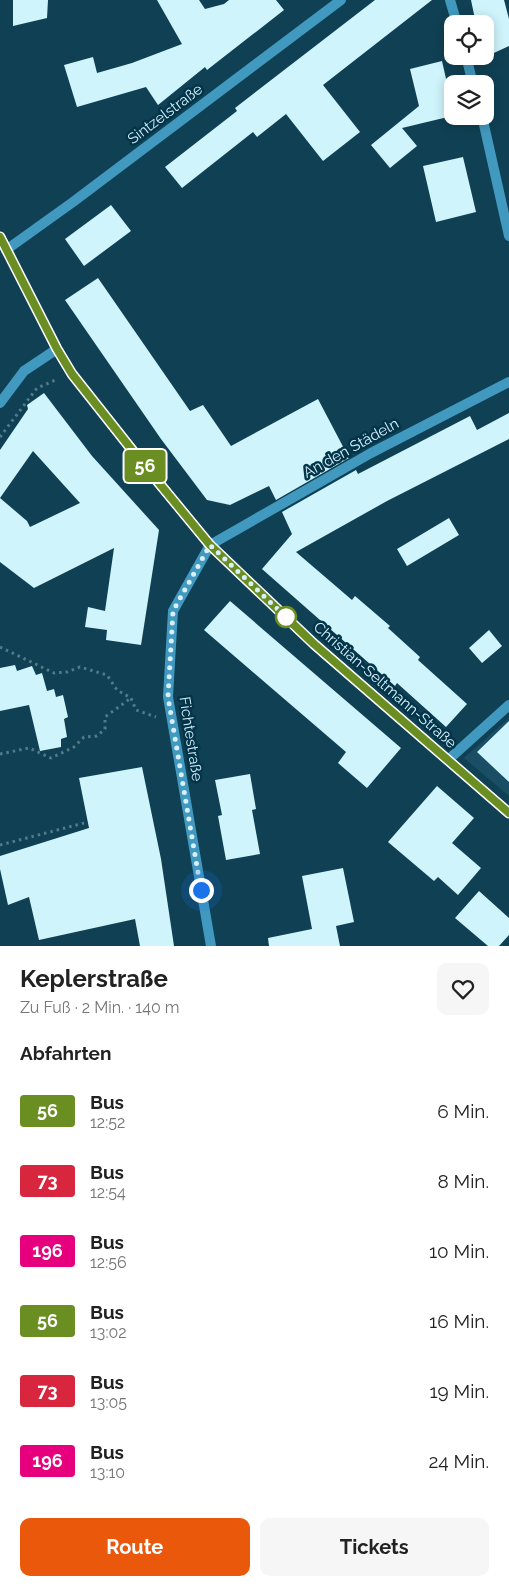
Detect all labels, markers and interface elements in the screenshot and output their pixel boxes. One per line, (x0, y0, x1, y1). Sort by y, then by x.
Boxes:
map controls (444, 15, 494, 125)
button: locate (444, 15, 494, 65)
button: layers (444, 75, 494, 125)
street label: Sintzelstraße (124, 80, 206, 148)
street label: An den Städeln (300, 414, 402, 482)
line badge: 56 (122, 450, 168, 482)
text: 56 (135, 455, 155, 476)
unlabelled marker (275, 606, 297, 628)
street label: Christian-Seltmann-Straße (310, 618, 460, 752)
street label: Fichtestraße (175, 695, 207, 783)
your location (189, 878, 214, 903)
button: heart (437, 963, 489, 1015)
text: Keplerstraße (20, 964, 168, 993)
text: Zu Fuß · 2 Min. · 140 m (20, 998, 179, 1017)
text: Abfahrten (20, 1042, 111, 1064)
text: Bus (90, 1091, 124, 1113)
text: 56 (37, 1100, 58, 1121)
text: 6 Min. (437, 1100, 489, 1122)
text: 12:52 (90, 1113, 125, 1132)
text: Bus (90, 1161, 124, 1183)
text: 73 (37, 1170, 58, 1191)
text: 8 Min. (437, 1170, 489, 1192)
text: 12:54 (90, 1183, 126, 1202)
text: Bus (90, 1231, 124, 1253)
text: 196 (32, 1240, 63, 1261)
text: 10 Min. (429, 1240, 489, 1262)
text: 12:56 (90, 1253, 127, 1272)
text: Bus (90, 1301, 124, 1323)
text: 56 (37, 1310, 58, 1331)
text: 16 Min. (429, 1310, 489, 1332)
text: 13:02 (90, 1323, 127, 1342)
text: Bus (90, 1371, 124, 1393)
text: 73 (37, 1380, 58, 1401)
text: 19 Min. (429, 1380, 489, 1402)
text: 13:05 (90, 1393, 127, 1412)
text: Bus (90, 1441, 124, 1463)
text: 196 (32, 1450, 63, 1471)
text: 24 Min. (428, 1450, 489, 1472)
text: 13:10 (90, 1463, 125, 1482)
button: Route (20, 1518, 250, 1576)
button: Tickets (260, 1518, 489, 1576)

